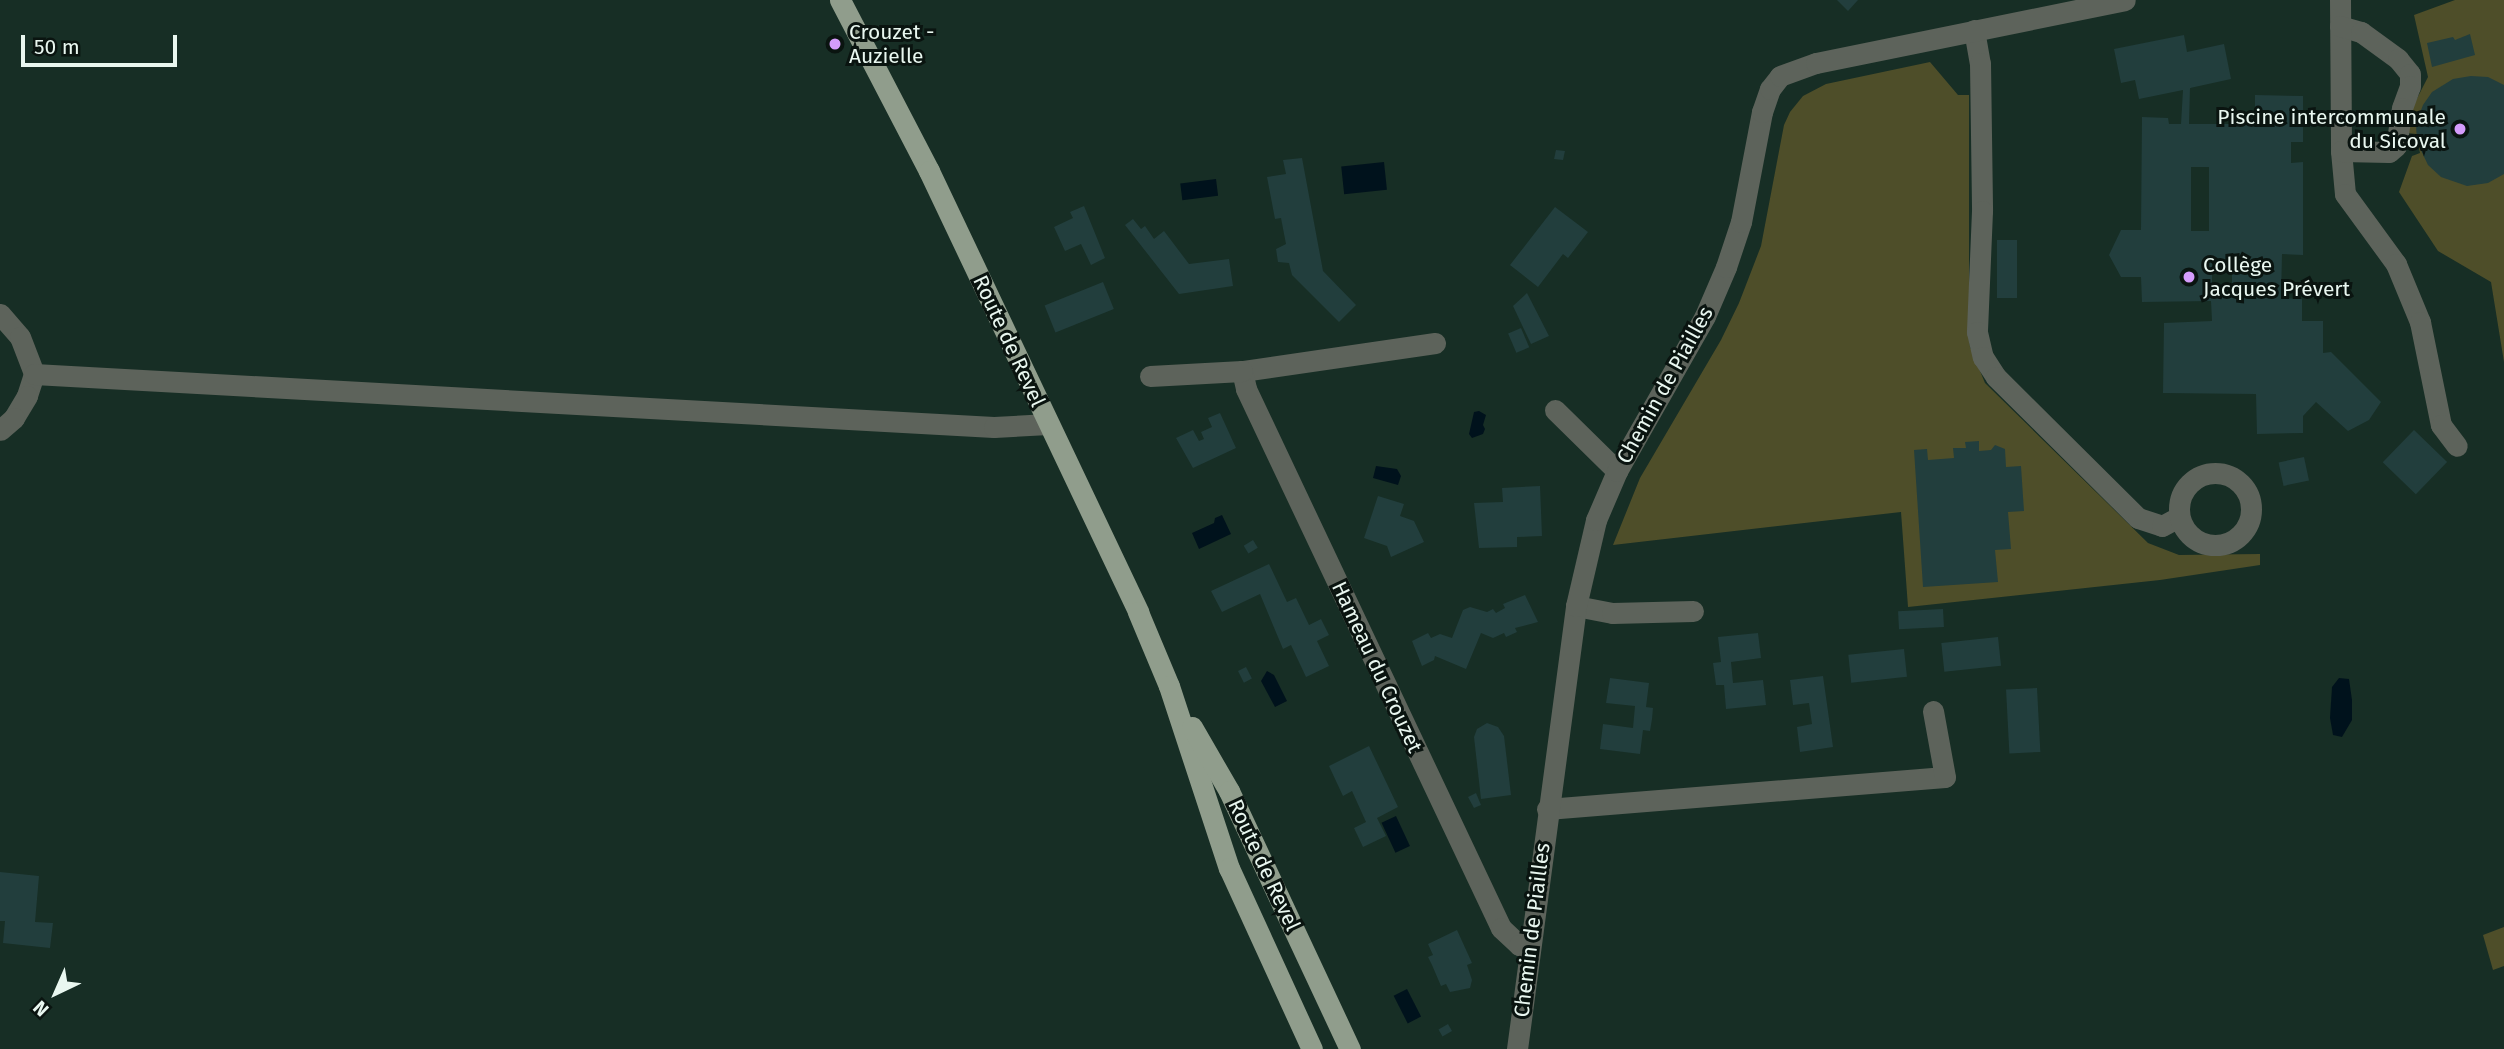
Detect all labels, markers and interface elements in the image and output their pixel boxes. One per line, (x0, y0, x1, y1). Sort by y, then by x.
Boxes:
place label: Crouzet - Auzielle (849, 19, 934, 69)
scale bar (24, 21, 180, 65)
text: 50 m (34, 34, 80, 60)
marker: Crouzet - Auzielle (827, 36, 843, 52)
place label: Piscine intercommunale du Sicoval (2217, 104, 2446, 154)
marker: Piscine intercommunale du Sicoval (2452, 121, 2468, 137)
place label: Collège Jacques Prévert (2203, 252, 2350, 302)
marker: Collège Jacques Prévert (2181, 269, 2197, 285)
street label: Route de Revel (968, 271, 1050, 411)
street label: Chemin de Piailles (1611, 302, 1719, 468)
street label: Hameau du Crouzet (1326, 577, 1428, 757)
street label: Route de Revel (1223, 795, 1305, 935)
street label: Chemin de Piailles (1509, 841, 1555, 1019)
north arrow (21, 958, 91, 1028)
text: N (29, 996, 54, 1021)

